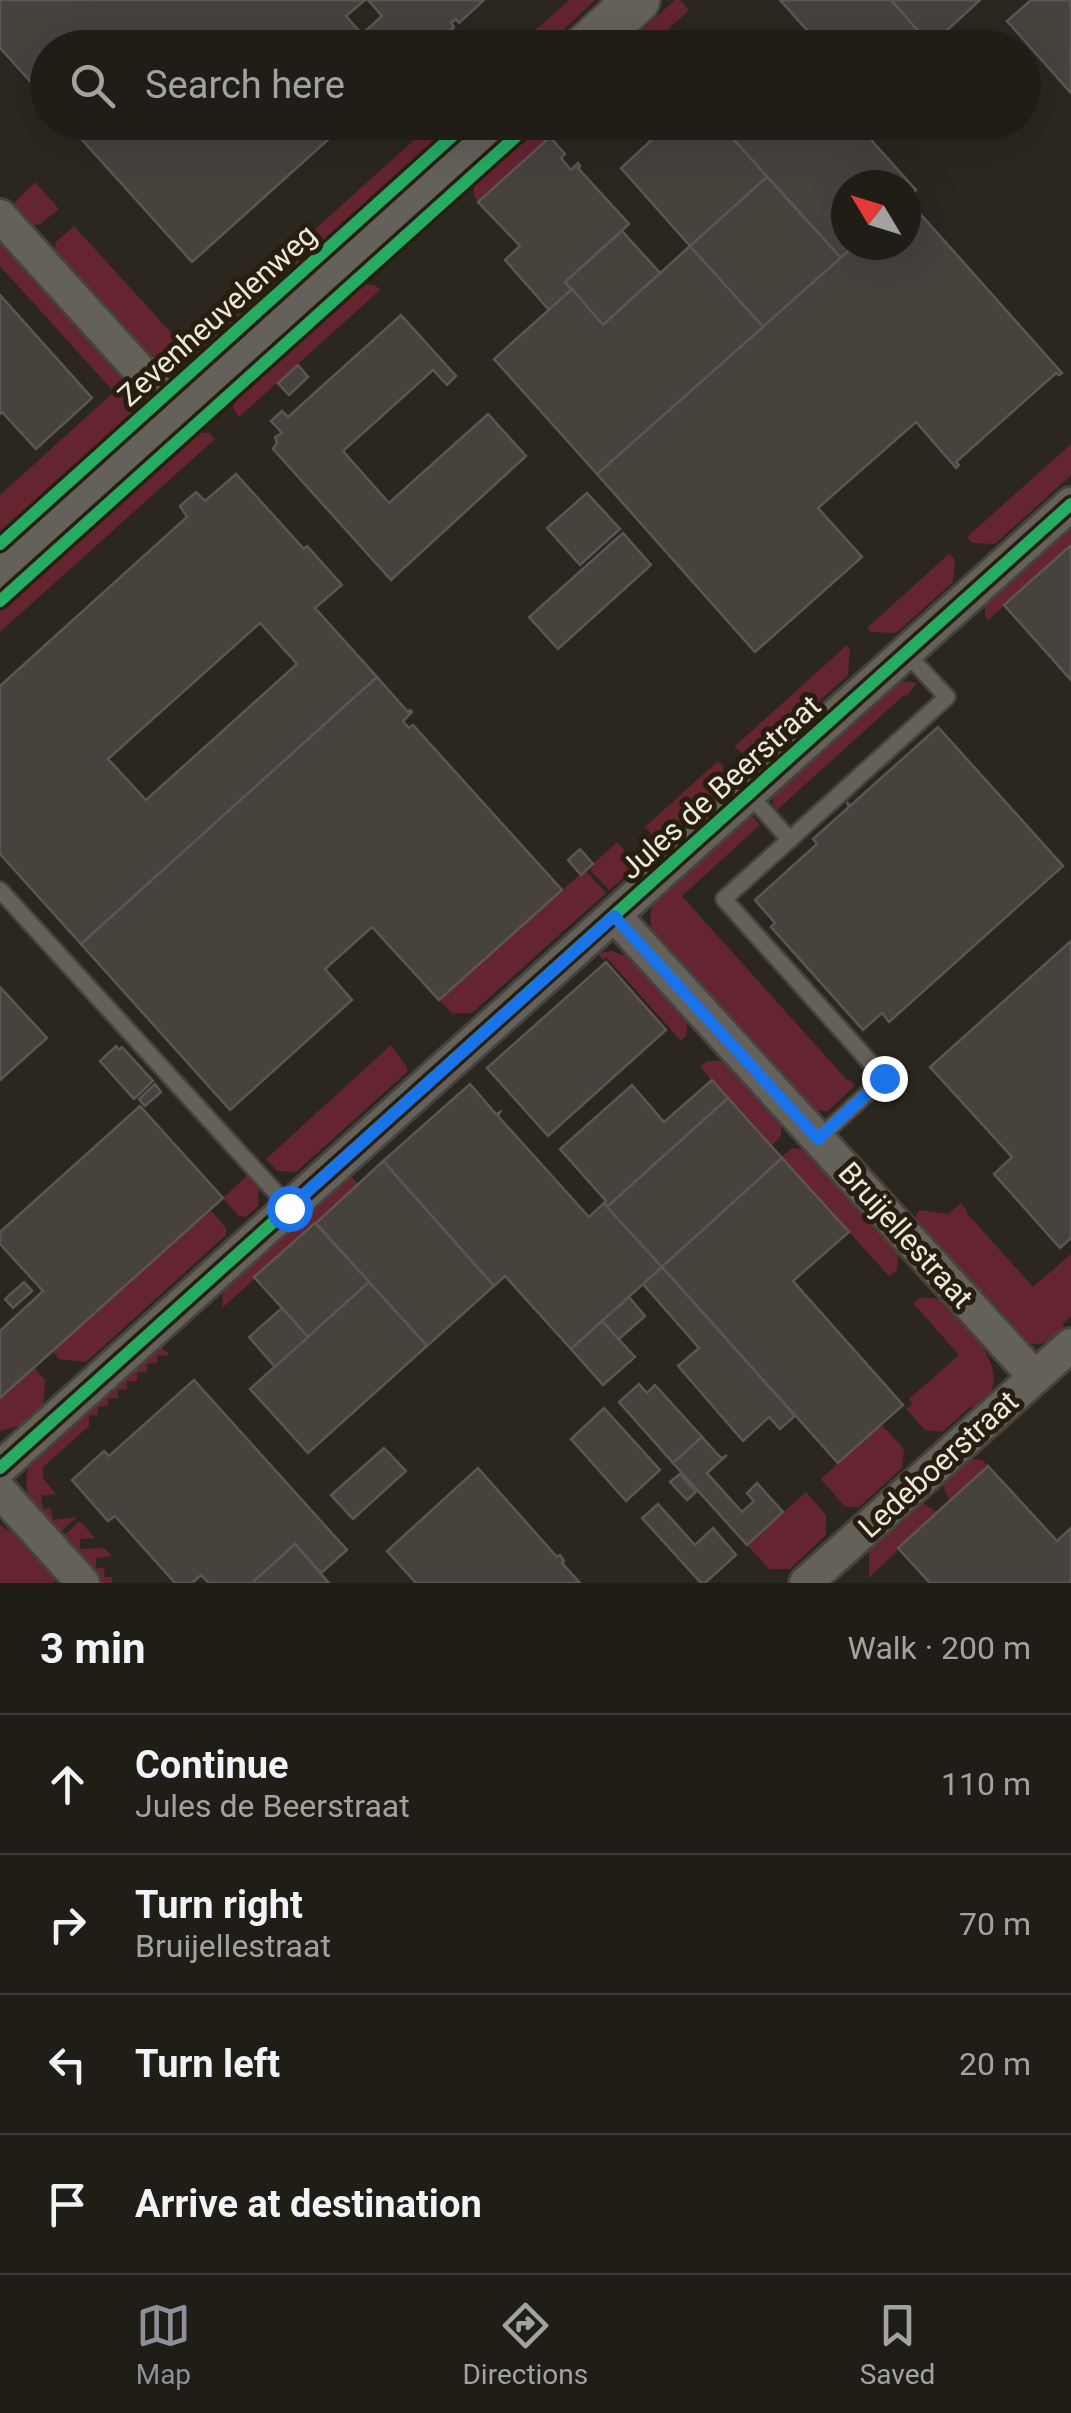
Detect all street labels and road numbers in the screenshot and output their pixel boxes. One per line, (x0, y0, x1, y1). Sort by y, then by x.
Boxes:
street label: Zevenheuvelenweg (111, 217, 323, 413)
street label: Jules de Beerstraat (613, 688, 827, 886)
street label: Bruijellestraat (832, 1155, 980, 1315)
street label: Ledeboerstraat (851, 1383, 1025, 1545)

